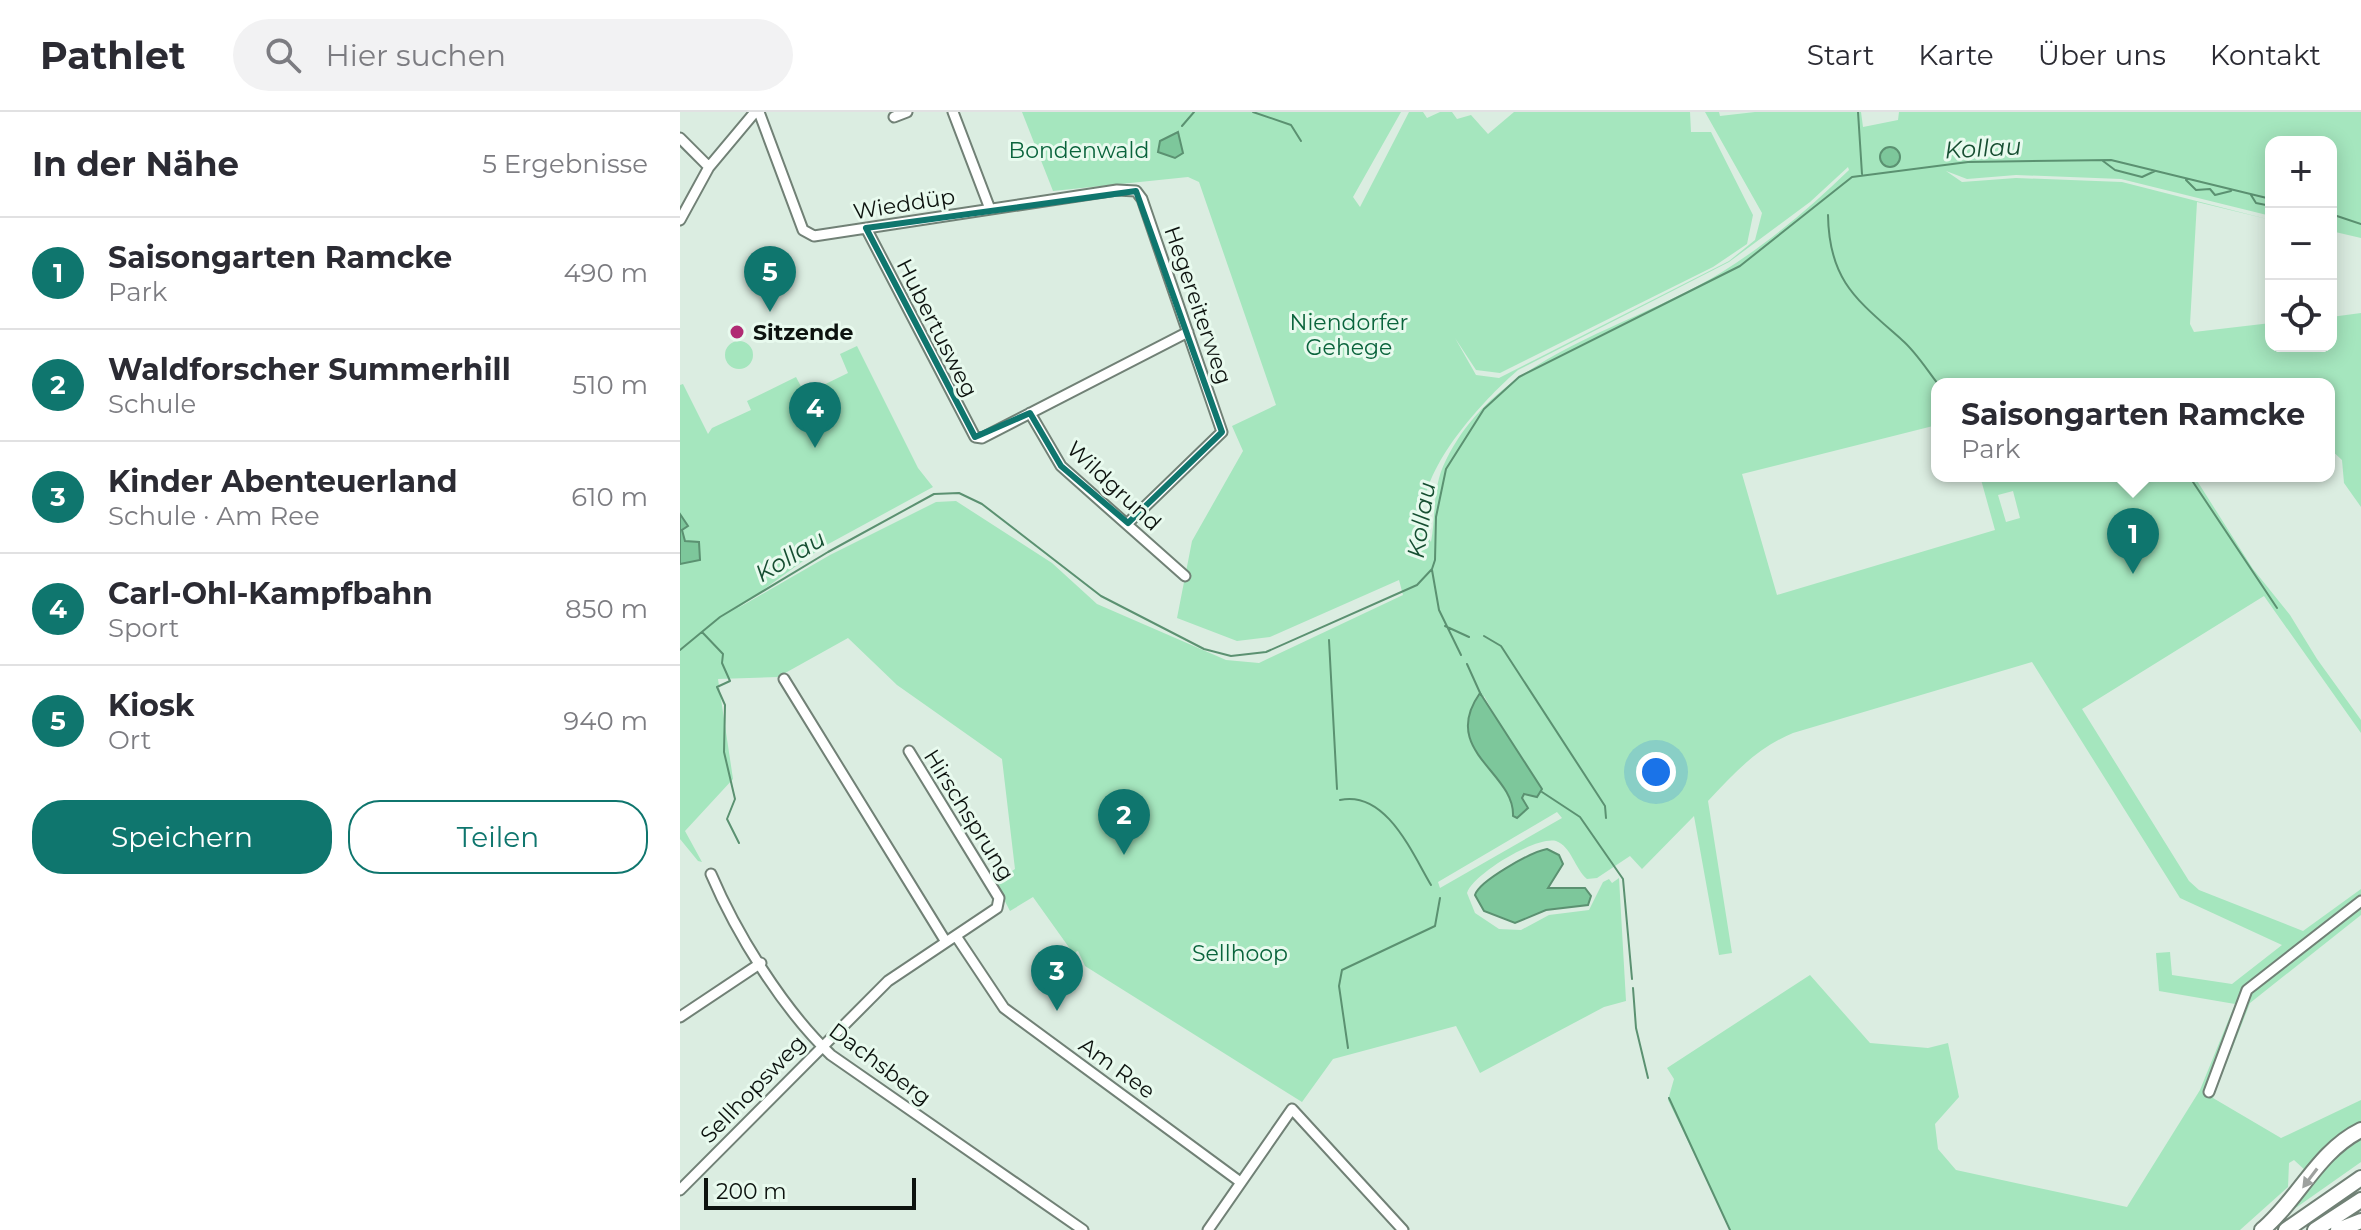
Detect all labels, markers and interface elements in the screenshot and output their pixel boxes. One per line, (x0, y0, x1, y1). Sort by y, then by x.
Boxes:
search box (233, 19, 793, 91)
text: Pathlet (40, 32, 185, 79)
icon: search (261, 33, 305, 77)
text: Hier suchen (325, 37, 506, 74)
text: Start (1807, 38, 1874, 72)
text: Karte (1918, 38, 1994, 72)
text: Über uns (2038, 38, 2166, 72)
text: Kontakt (2210, 38, 2321, 72)
water label: Kollau (1944, 132, 2022, 164)
map controls (2265, 136, 2337, 352)
button: + (2265, 136, 2337, 208)
park label: Bondenwald (1009, 137, 1149, 164)
text: In der Nähe (32, 143, 239, 185)
text: 5 Ergebnisse (482, 148, 648, 180)
street label: Wieddüp (851, 183, 957, 225)
button: − (2265, 208, 2337, 280)
street label: Hegereiterweg (1158, 222, 1238, 388)
text: Saisongarten Ramcke (108, 239, 452, 276)
pin: 5 (744, 246, 796, 312)
street label: Hubertusweg (891, 254, 983, 402)
text: 1 (53, 257, 63, 289)
text: 490 m (564, 257, 648, 289)
text: Park (108, 276, 167, 308)
button: locate (2265, 280, 2337, 352)
park label: Niendorfer Gehege (1290, 309, 1408, 361)
place label: Sitzende (753, 319, 853, 346)
marker: Sitzende (728, 323, 746, 341)
text: Waldforscher Summerhill (108, 351, 511, 388)
text: 2 (50, 369, 66, 401)
text: 510 m (572, 369, 648, 401)
popup (1931, 378, 2335, 482)
pin: 4 (789, 382, 841, 448)
text: Schule (108, 388, 196, 420)
text: Saisongarten Ramcke (1961, 396, 2305, 433)
text: Park (1961, 433, 2020, 465)
street label: Wildgrund (1061, 435, 1167, 537)
text: Kinder Abenteuerland (108, 463, 458, 500)
water label: Kollau (1401, 480, 1441, 560)
text: 3 (50, 481, 66, 513)
text: 610 m (571, 481, 648, 513)
text: Schule · Am Ree (108, 500, 320, 532)
pin: 1 (2107, 508, 2159, 574)
water label: Kollau (750, 524, 830, 588)
text: Carl-Ohl-Kampfbahn (108, 575, 433, 612)
text: 4 (49, 593, 67, 625)
text: 850 m (565, 593, 648, 625)
text: Sport (108, 612, 179, 644)
text: Kiosk (108, 687, 194, 724)
text: 5 (50, 705, 66, 737)
text: 940 m (563, 705, 648, 737)
text: Ort (108, 724, 151, 756)
street label: Hirschsprung (918, 744, 1020, 886)
your location (1636, 752, 1676, 792)
pin: 2 (1098, 789, 1150, 855)
button: Speichern (32, 800, 332, 874)
button: Teilen (348, 800, 648, 874)
park label: Sellhoop (1192, 940, 1288, 967)
pin: 3 (1031, 945, 1083, 1011)
street label: Dachsberg (824, 1017, 936, 1111)
street label: Sellhopsweg (695, 1029, 811, 1149)
street label: Am Ree (1074, 1031, 1160, 1105)
one-way arrow (2302, 1167, 2318, 1188)
scale bar (704, 1174, 916, 1210)
text: 200 m (716, 1178, 787, 1205)

